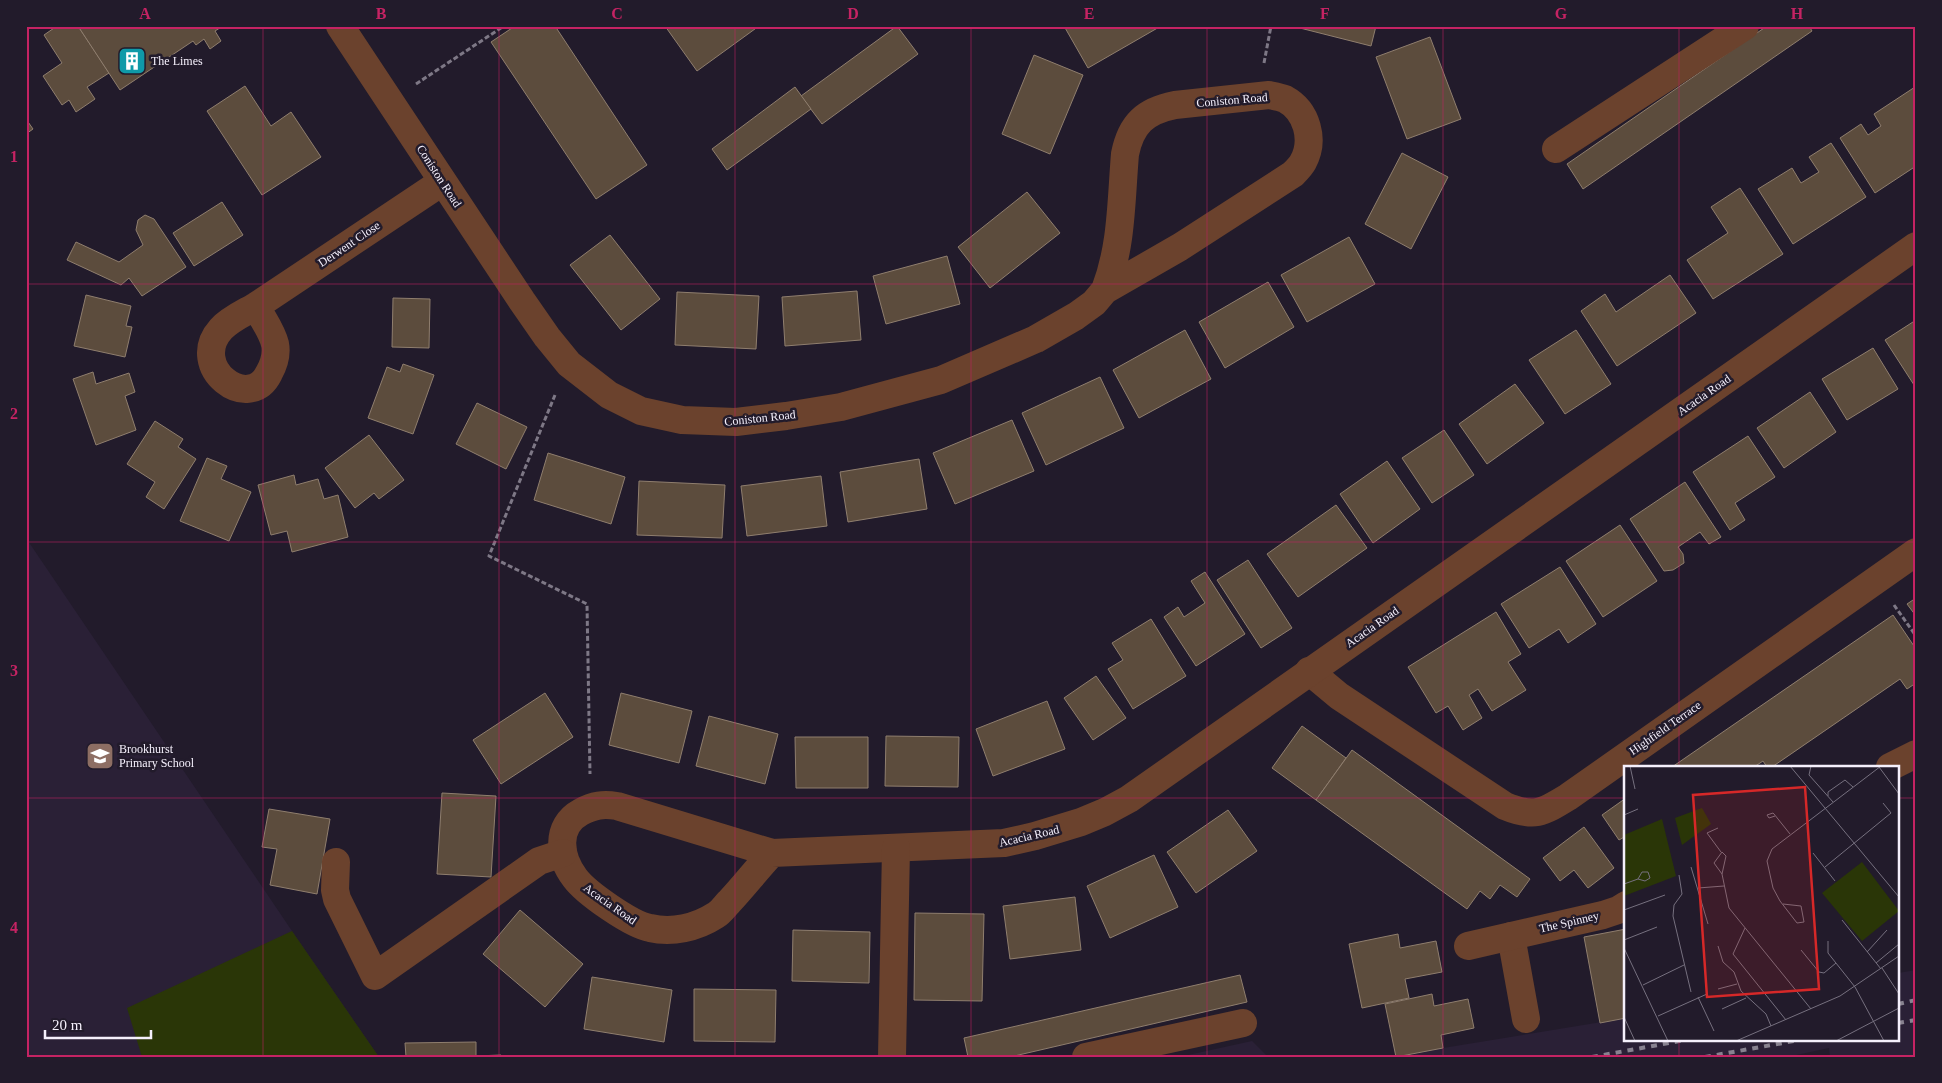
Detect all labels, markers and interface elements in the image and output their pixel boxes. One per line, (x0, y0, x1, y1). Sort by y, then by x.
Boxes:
text: A (139, 5, 151, 22)
text: B (376, 5, 387, 22)
text: C (611, 5, 623, 22)
text: D (847, 5, 859, 22)
text: E (1084, 5, 1094, 22)
text: F (1320, 5, 1330, 22)
text: G (1555, 5, 1568, 22)
text: H (1791, 5, 1804, 22)
building icon: The Limes (117, 46, 147, 76)
place label: The Limes (151, 54, 203, 68)
street label: Coniston Road (1196, 90, 1268, 110)
street label: Coniston Road (414, 142, 464, 210)
text: 1 (10, 148, 18, 165)
street label: Derwent Close (315, 218, 383, 270)
street label: Acacia Road (1675, 372, 1733, 418)
text: 2 (10, 405, 18, 422)
street label: Coniston Road (724, 407, 796, 429)
street label: Acacia Road (1343, 604, 1401, 650)
text: 3 (10, 662, 18, 679)
street label: Highfield Terrace (1626, 698, 1704, 758)
school or university icon: Brookhurst Primary School (85, 741, 115, 771)
place label: Brookhurst Primary School (119, 742, 195, 770)
inset map (1624, 766, 1900, 1040)
street label: Acacia Road (997, 822, 1061, 850)
street label: Acacia Road (581, 881, 639, 927)
street label: The Spinney (1538, 908, 1600, 936)
text: 4 (10, 919, 18, 936)
scale bar (45, 1008, 151, 1040)
text: 20 m (52, 1017, 83, 1033)

